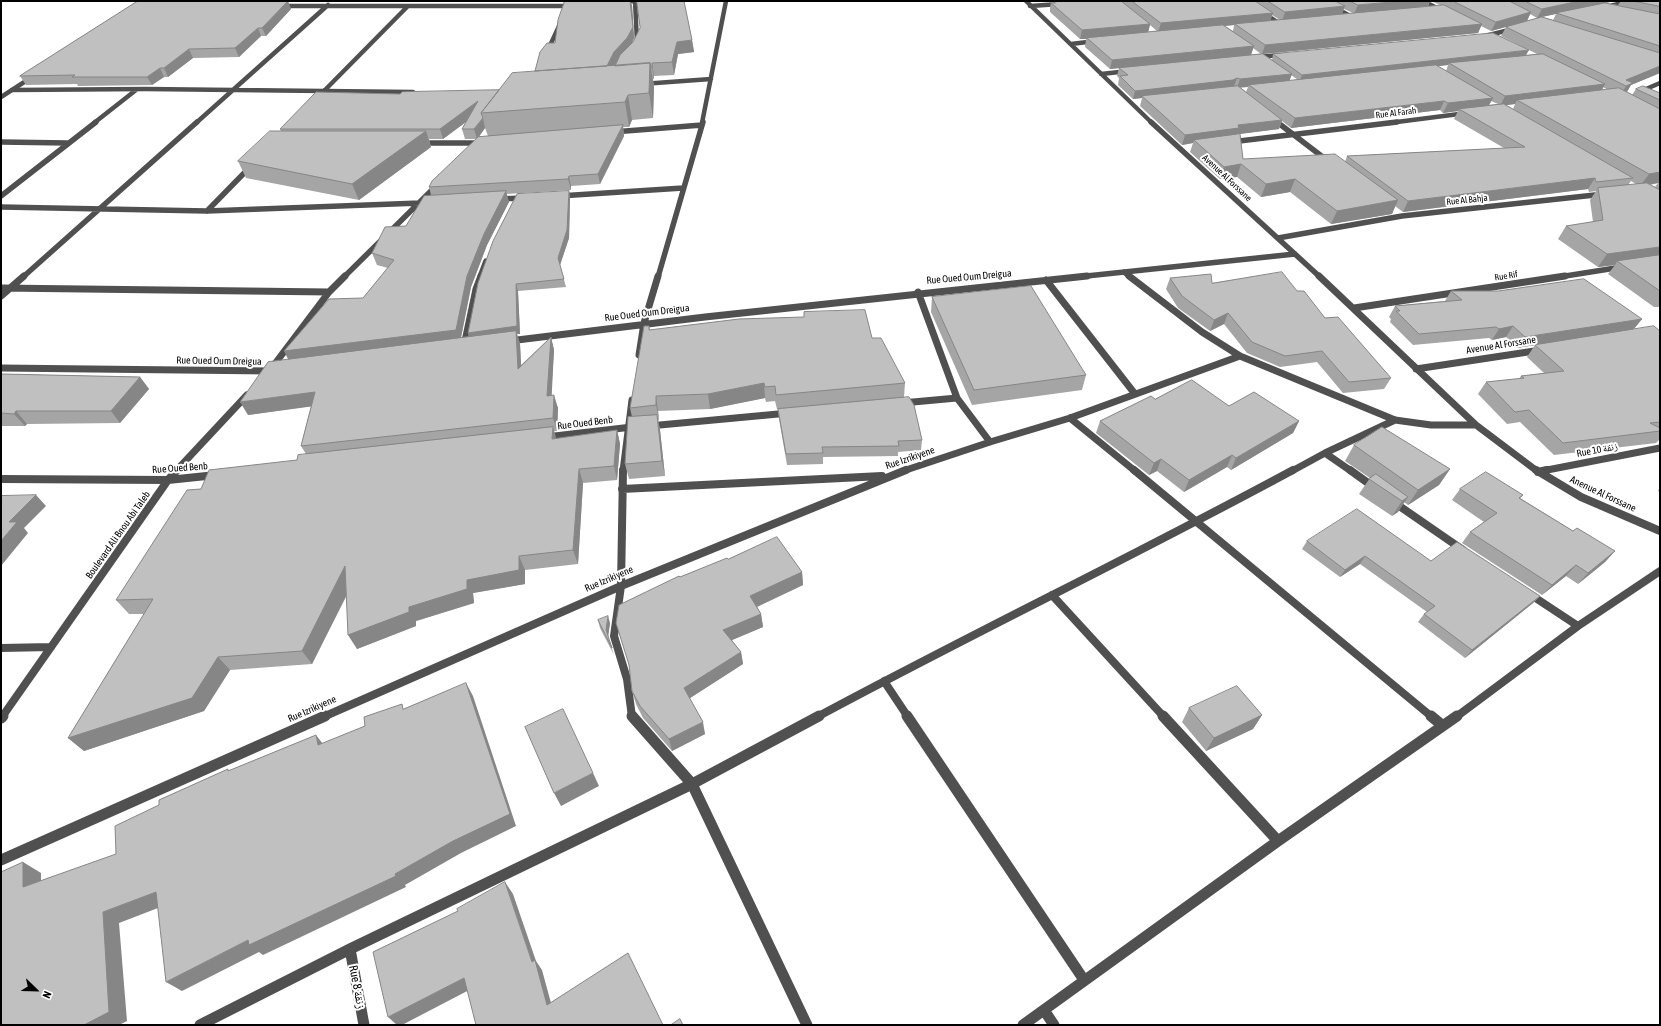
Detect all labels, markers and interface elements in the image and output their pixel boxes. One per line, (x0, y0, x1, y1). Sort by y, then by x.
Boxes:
street label: Rue Al Farah (1375, 105, 1417, 121)
street label: Avenue Al Forssane (1200, 152, 1254, 204)
street label: Rue Al Bahja (1446, 192, 1488, 208)
street label: Rue Oued Oum Dreigua (926, 267, 1012, 287)
street label: Rue Rif (1494, 269, 1518, 283)
street label: Rue Oued Oum Dreigua (604, 302, 690, 324)
street label: Avenue Al Forssane (1465, 334, 1537, 356)
street label: Rue Oued Oum Dreigua (176, 354, 262, 368)
street label: Rue Oued Benb (557, 414, 613, 432)
street label: Rue 10 زنقة (1575, 440, 1619, 460)
street label: Rue Izrikiyene (884, 444, 936, 472)
street label: Rue Oued Benb (152, 460, 208, 476)
street label: Anenue Al Forssane (1568, 473, 1638, 515)
street label: Boulevard Ali Bnou Abi Taleb (83, 489, 153, 581)
street label: Rue Izrikiyene (583, 563, 635, 595)
street label: Rue Izrikiyene (286, 693, 338, 725)
street label: Rue 8 زنقة (346, 964, 368, 1010)
north arrow (16, 970, 56, 1010)
text: N (40, 989, 54, 1000)

